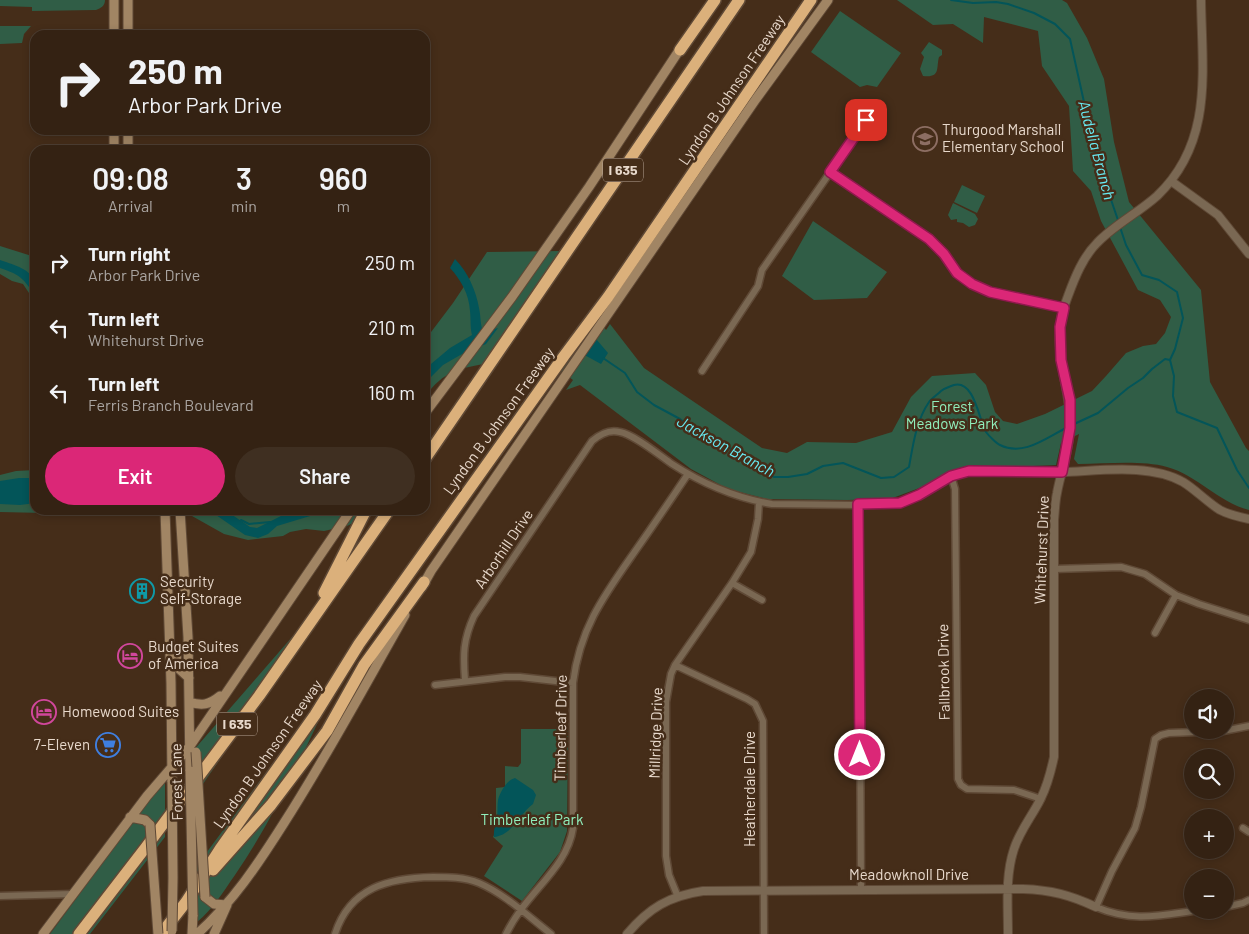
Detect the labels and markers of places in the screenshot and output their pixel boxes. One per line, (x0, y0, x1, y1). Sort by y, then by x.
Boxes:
pin (845, 99, 887, 141)
place label: Thurgood Marshall Elementary School (942, 120, 1064, 155)
school or university icon: Thurgood Marshall Elementary School (912, 126, 938, 152)
place label: Security Self-Storage (160, 572, 242, 607)
building icon: Security Self-Storage (129, 578, 155, 604)
place label: Budget Suites of America (148, 637, 239, 672)
hotel icon: Budget Suites of America (117, 643, 143, 669)
hotel icon: Homewood Suites (31, 699, 57, 725)
place label: Homewood Suites (62, 702, 179, 720)
supermarket icon: 7-Eleven (95, 732, 121, 758)
place label: 7-Eleven (34, 735, 90, 753)

